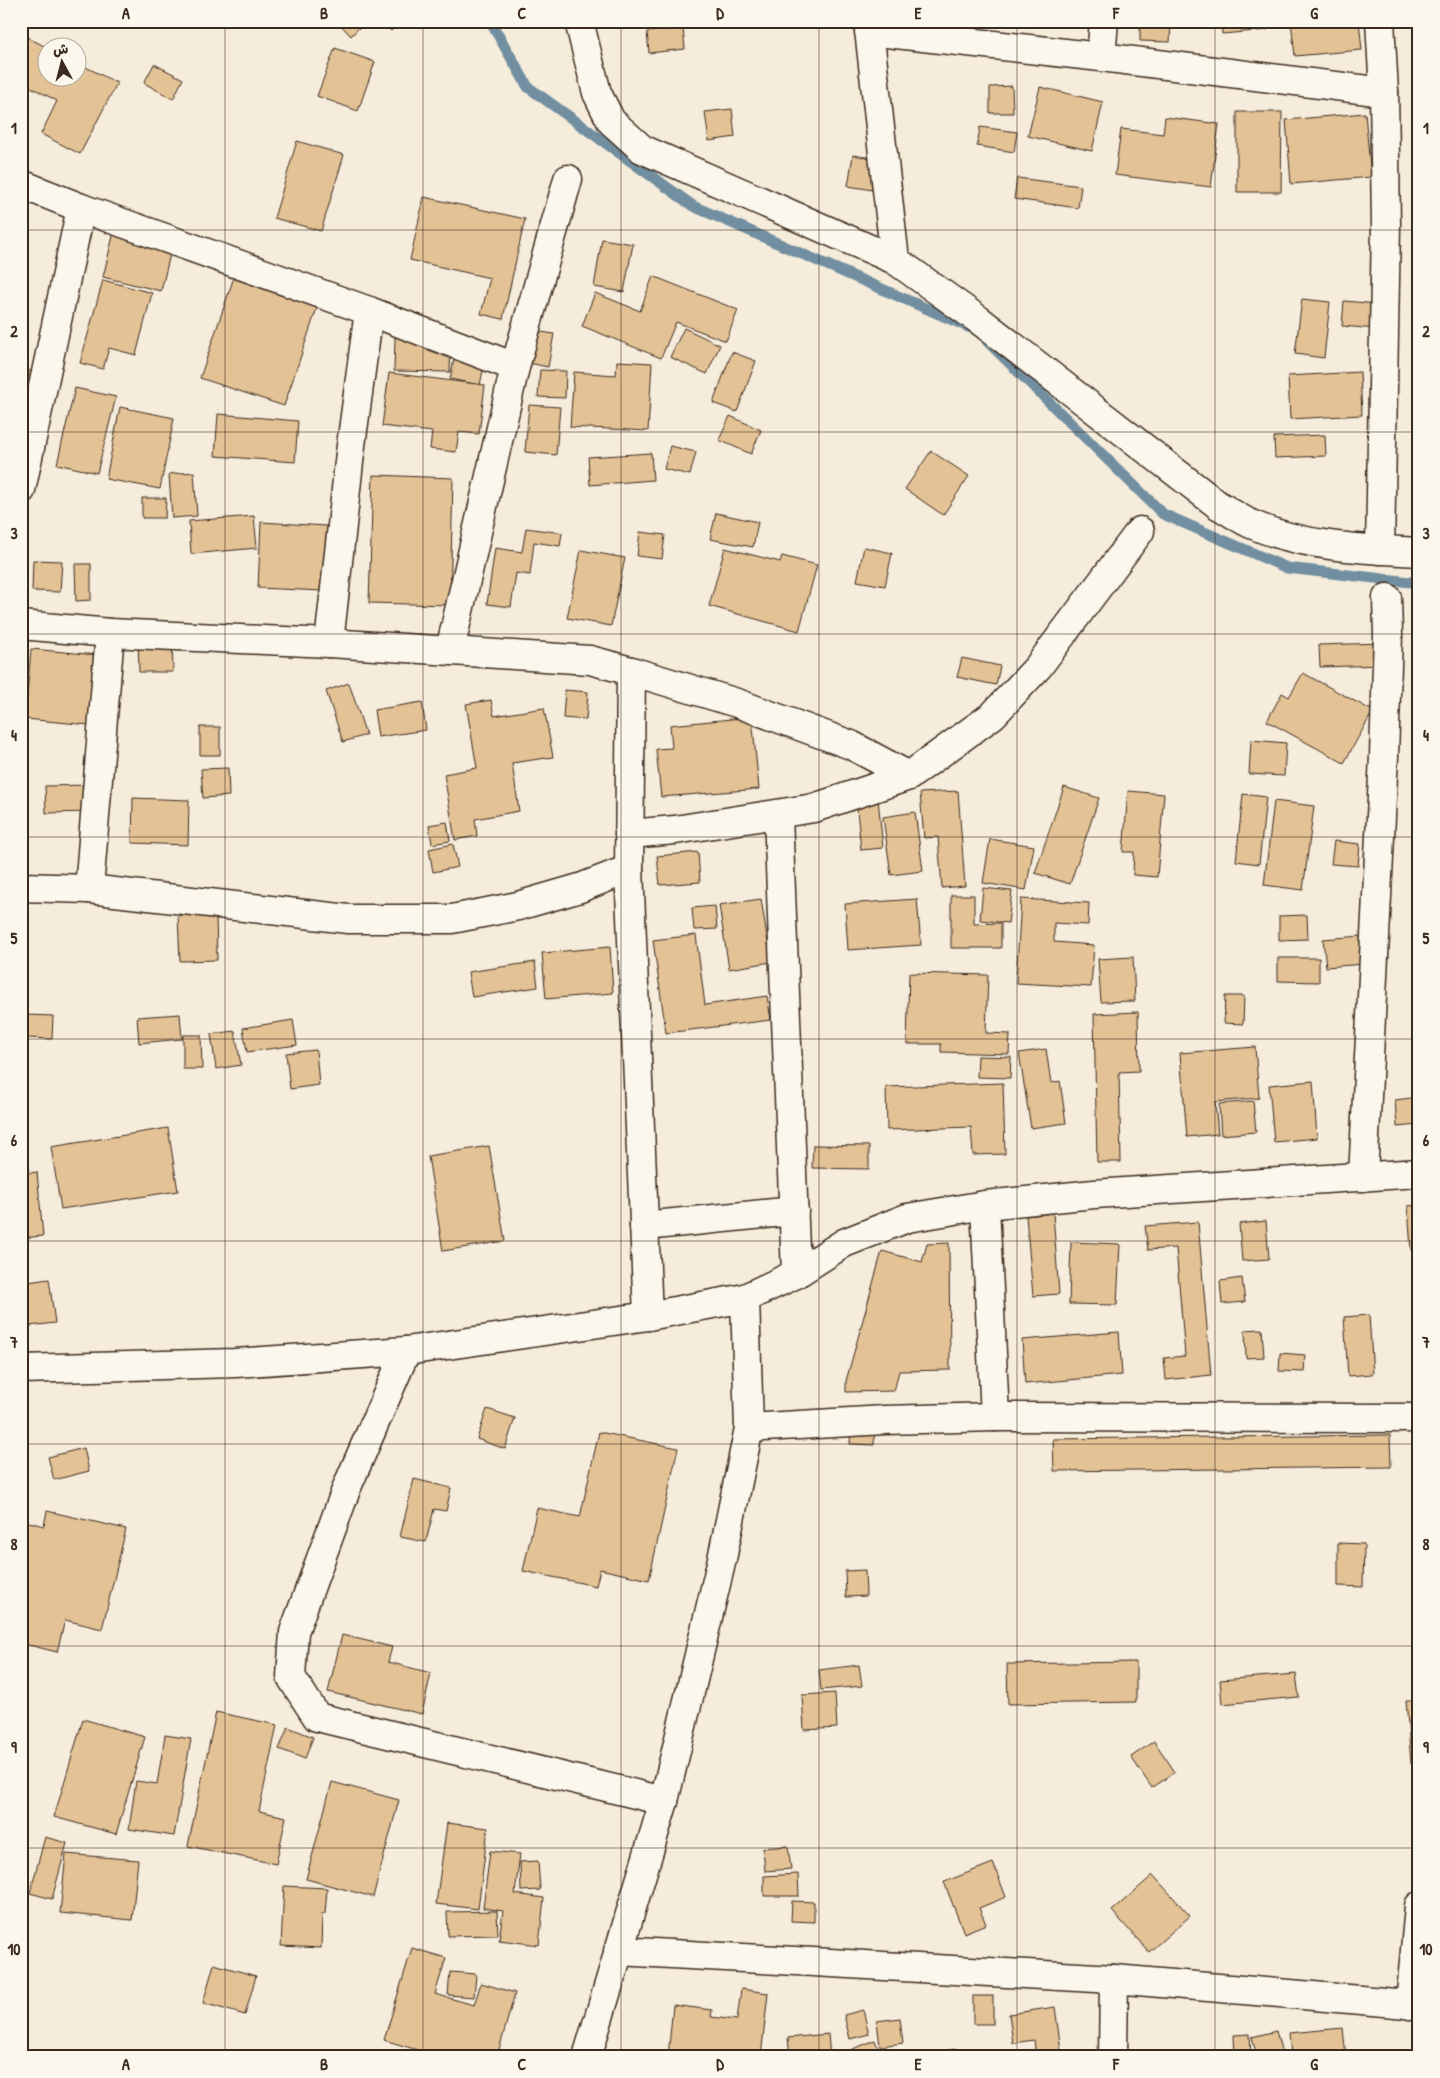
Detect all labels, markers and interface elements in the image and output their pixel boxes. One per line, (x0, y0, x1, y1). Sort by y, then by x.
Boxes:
text: A (122, 2, 130, 24)
text: B (320, 2, 328, 24)
text: C (518, 2, 527, 24)
text: D (716, 2, 724, 24)
text: E (914, 2, 922, 24)
text: F (1112, 2, 1120, 24)
text: G (1310, 2, 1318, 24)
north arrow (38, 38, 88, 88)
text: ش (52, 38, 69, 59)
text: 1 (11, 117, 17, 139)
text: 1 (1423, 117, 1429, 139)
text: 2 (10, 320, 18, 342)
text: 2 (1422, 320, 1430, 342)
text: 3 (10, 522, 18, 544)
text: 3 (1422, 522, 1430, 544)
text: 4 (11, 724, 17, 746)
text: 4 (1423, 724, 1429, 746)
text: 5 (11, 927, 18, 949)
text: 5 (1423, 927, 1430, 949)
text: 6 (11, 1129, 18, 1151)
text: 6 (1423, 1129, 1430, 1151)
text: 7 (9, 1331, 18, 1353)
text: 7 (1421, 1331, 1430, 1353)
text: 8 (11, 1533, 18, 1555)
text: 8 (1423, 1533, 1430, 1555)
text: 9 (11, 1736, 17, 1758)
text: 9 (1423, 1736, 1429, 1758)
text: 10 (8, 1938, 20, 1960)
text: 10 (1420, 1938, 1432, 1960)
text: A (122, 2053, 130, 2075)
text: B (320, 2053, 328, 2075)
text: C (518, 2053, 527, 2075)
text: D (716, 2053, 724, 2075)
text: E (914, 2053, 922, 2075)
text: F (1112, 2053, 1120, 2075)
text: G (1310, 2053, 1318, 2075)

